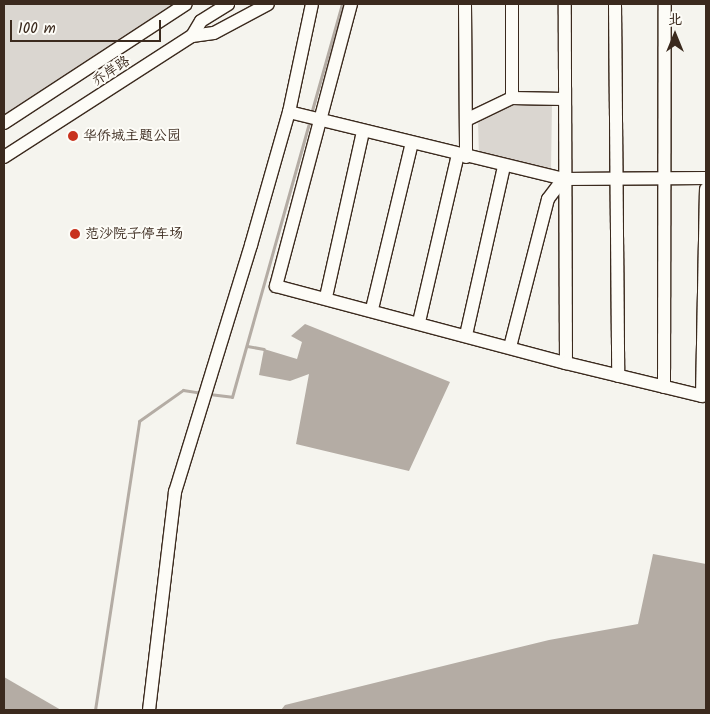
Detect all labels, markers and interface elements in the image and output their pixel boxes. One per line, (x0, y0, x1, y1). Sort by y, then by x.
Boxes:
text: 北 (668, 9, 682, 31)
scale bar (12, 10, 164, 42)
north arrow (650, 10, 700, 60)
text: 100 m (18, 17, 56, 41)
street label: 乔岸路 (89, 53, 133, 89)
place label: 华侨城主题公园 (83, 128, 181, 144)
marker: 华侨城主题公园 (67, 130, 79, 142)
place label: 范沙院子停车场 (85, 226, 183, 242)
marker: 范沙院子停车场 (69, 228, 81, 240)

